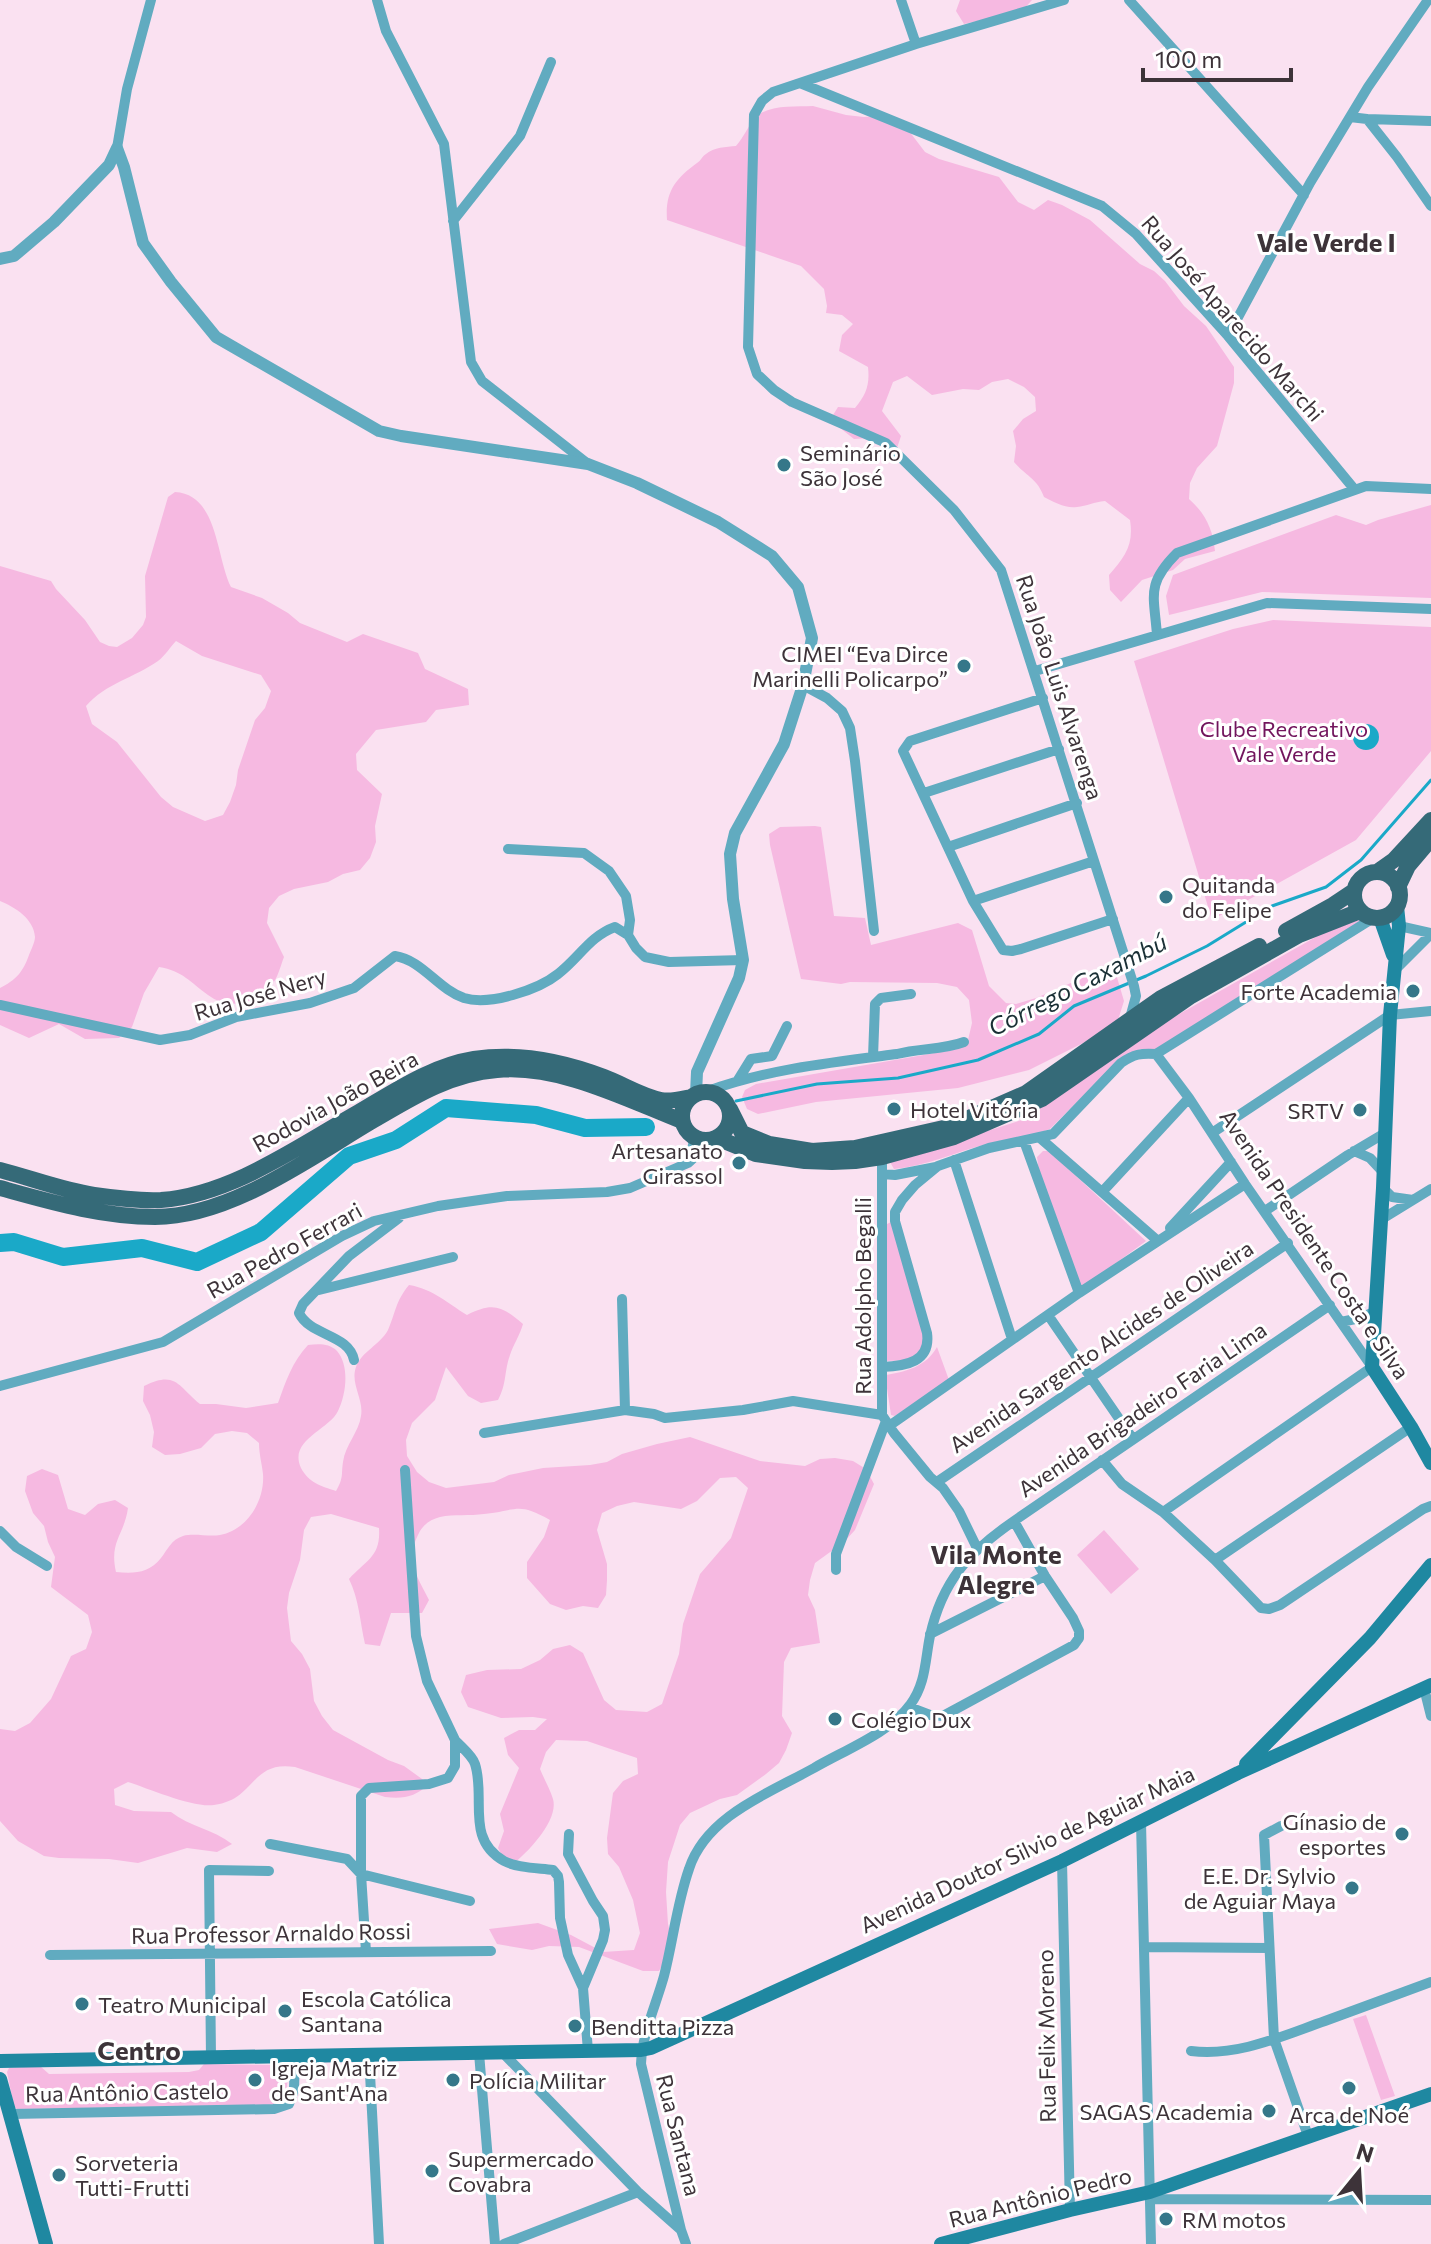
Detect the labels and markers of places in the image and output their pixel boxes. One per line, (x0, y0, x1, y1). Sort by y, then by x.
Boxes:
place label: Seminário São José (800, 439, 901, 491)
marker: Seminário São José (775, 456, 793, 474)
place label: CIMEI “Eva Dirce Marinelli Policarpo” (752, 640, 948, 692)
marker: CIMEI “Eva Dirce Marinelli Policarpo” (955, 657, 973, 675)
place label: Quitanda do Felipe (1182, 871, 1275, 923)
marker: Quitanda do Felipe (1157, 888, 1175, 906)
place label: Forte Academia (1241, 978, 1397, 1005)
marker: Forte Academia (1404, 982, 1422, 1000)
place label: Hotel Vitória (910, 1096, 1038, 1123)
place label: SRTV (1288, 1097, 1344, 1124)
marker: Hotel Vitória (885, 1100, 903, 1118)
marker: SRTV (1351, 1101, 1369, 1119)
place label: Artesanato Girassol (611, 1137, 723, 1189)
marker: Artesanato Girassol (730, 1154, 748, 1172)
place label: Colégio Dux (851, 1706, 972, 1733)
marker: Colégio Dux (826, 1710, 844, 1728)
place label: Gínasio de esportes (1283, 1808, 1386, 1860)
marker: Gínasio de esportes (1393, 1825, 1411, 1843)
place label: E.E. Dr. Sylvio de Aguiar Maya (1184, 1862, 1336, 1914)
marker: E.E. Dr. Sylvio de Aguiar Maya (1343, 1879, 1361, 1897)
place label: Escola Católica Santana (301, 1985, 452, 2037)
place label: Teatro Municipal (98, 1991, 267, 2018)
marker: Teatro Municipal (73, 1995, 91, 2013)
marker: Escola Católica Santana (276, 2002, 294, 2020)
place label: Benditta Pizza (591, 2013, 734, 2040)
marker: Benditta Pizza (566, 2017, 584, 2035)
place label: Igreja Matriz de Sant'Ana (271, 2054, 397, 2106)
place label: Polícia Militar (469, 2067, 607, 2094)
marker: Igreja Matriz de Sant'Ana (246, 2071, 264, 2089)
marker: Polícia Militar (444, 2071, 462, 2089)
marker: Arca de Noé (1340, 2079, 1358, 2097)
place label: SAGAS Academia (1079, 2098, 1253, 2125)
place label: Arca de Noé (1289, 2101, 1409, 2128)
marker: SAGAS Academia (1260, 2102, 1278, 2120)
place label: Supermercado Covabra (448, 2145, 594, 2197)
place label: Sorveteria Tutti-Frutti (75, 2149, 190, 2201)
marker: Supermercado Covabra (423, 2162, 441, 2180)
marker: Sorveteria Tutti-Frutti (50, 2166, 68, 2184)
place label: RM motos (1182, 2206, 1286, 2233)
marker: RM motos (1157, 2210, 1175, 2228)

